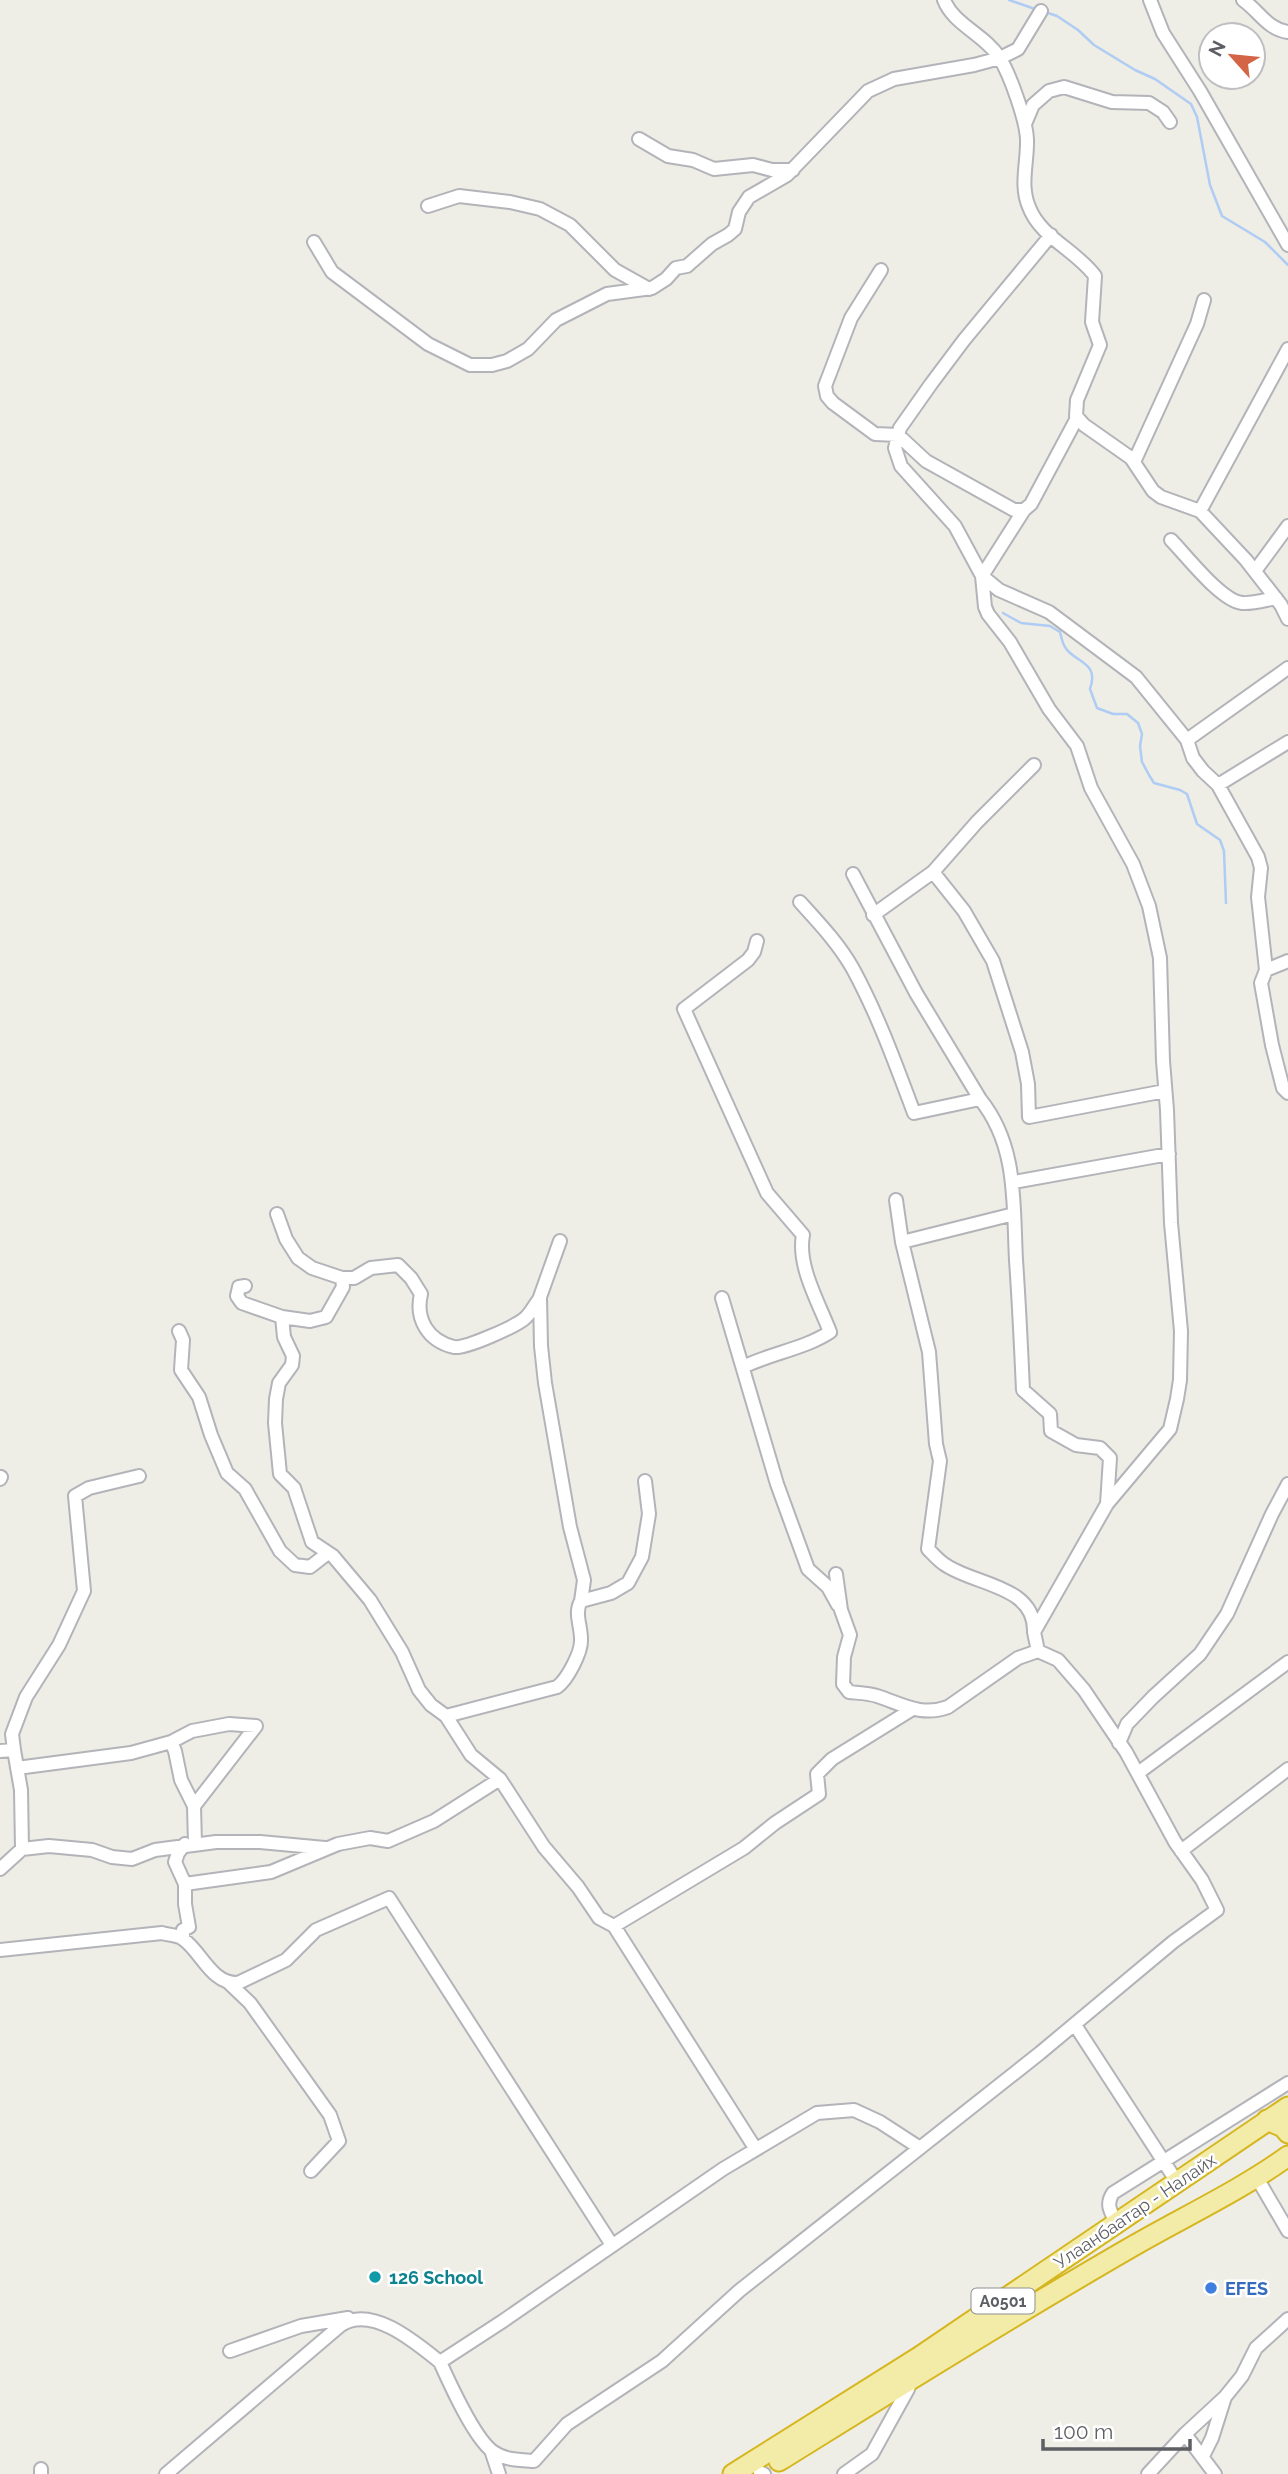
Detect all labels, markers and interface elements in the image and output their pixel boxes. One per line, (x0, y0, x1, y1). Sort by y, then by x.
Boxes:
north arrow (1197, 21, 1267, 91)
text: N (1204, 37, 1230, 60)
street label: Улаанбаатар - Налайх (1050, 2149, 1220, 2273)
place label: 126 School (389, 2267, 483, 2288)
marker: 126 School (367, 2269, 383, 2285)
place label: EFES (1225, 2278, 1268, 2299)
marker: EFES (1203, 2280, 1219, 2296)
road number: A0501 (972, 2288, 1034, 2314)
scale bar (1043, 2408, 1190, 2452)
text: 100 m (1054, 2419, 1113, 2444)

